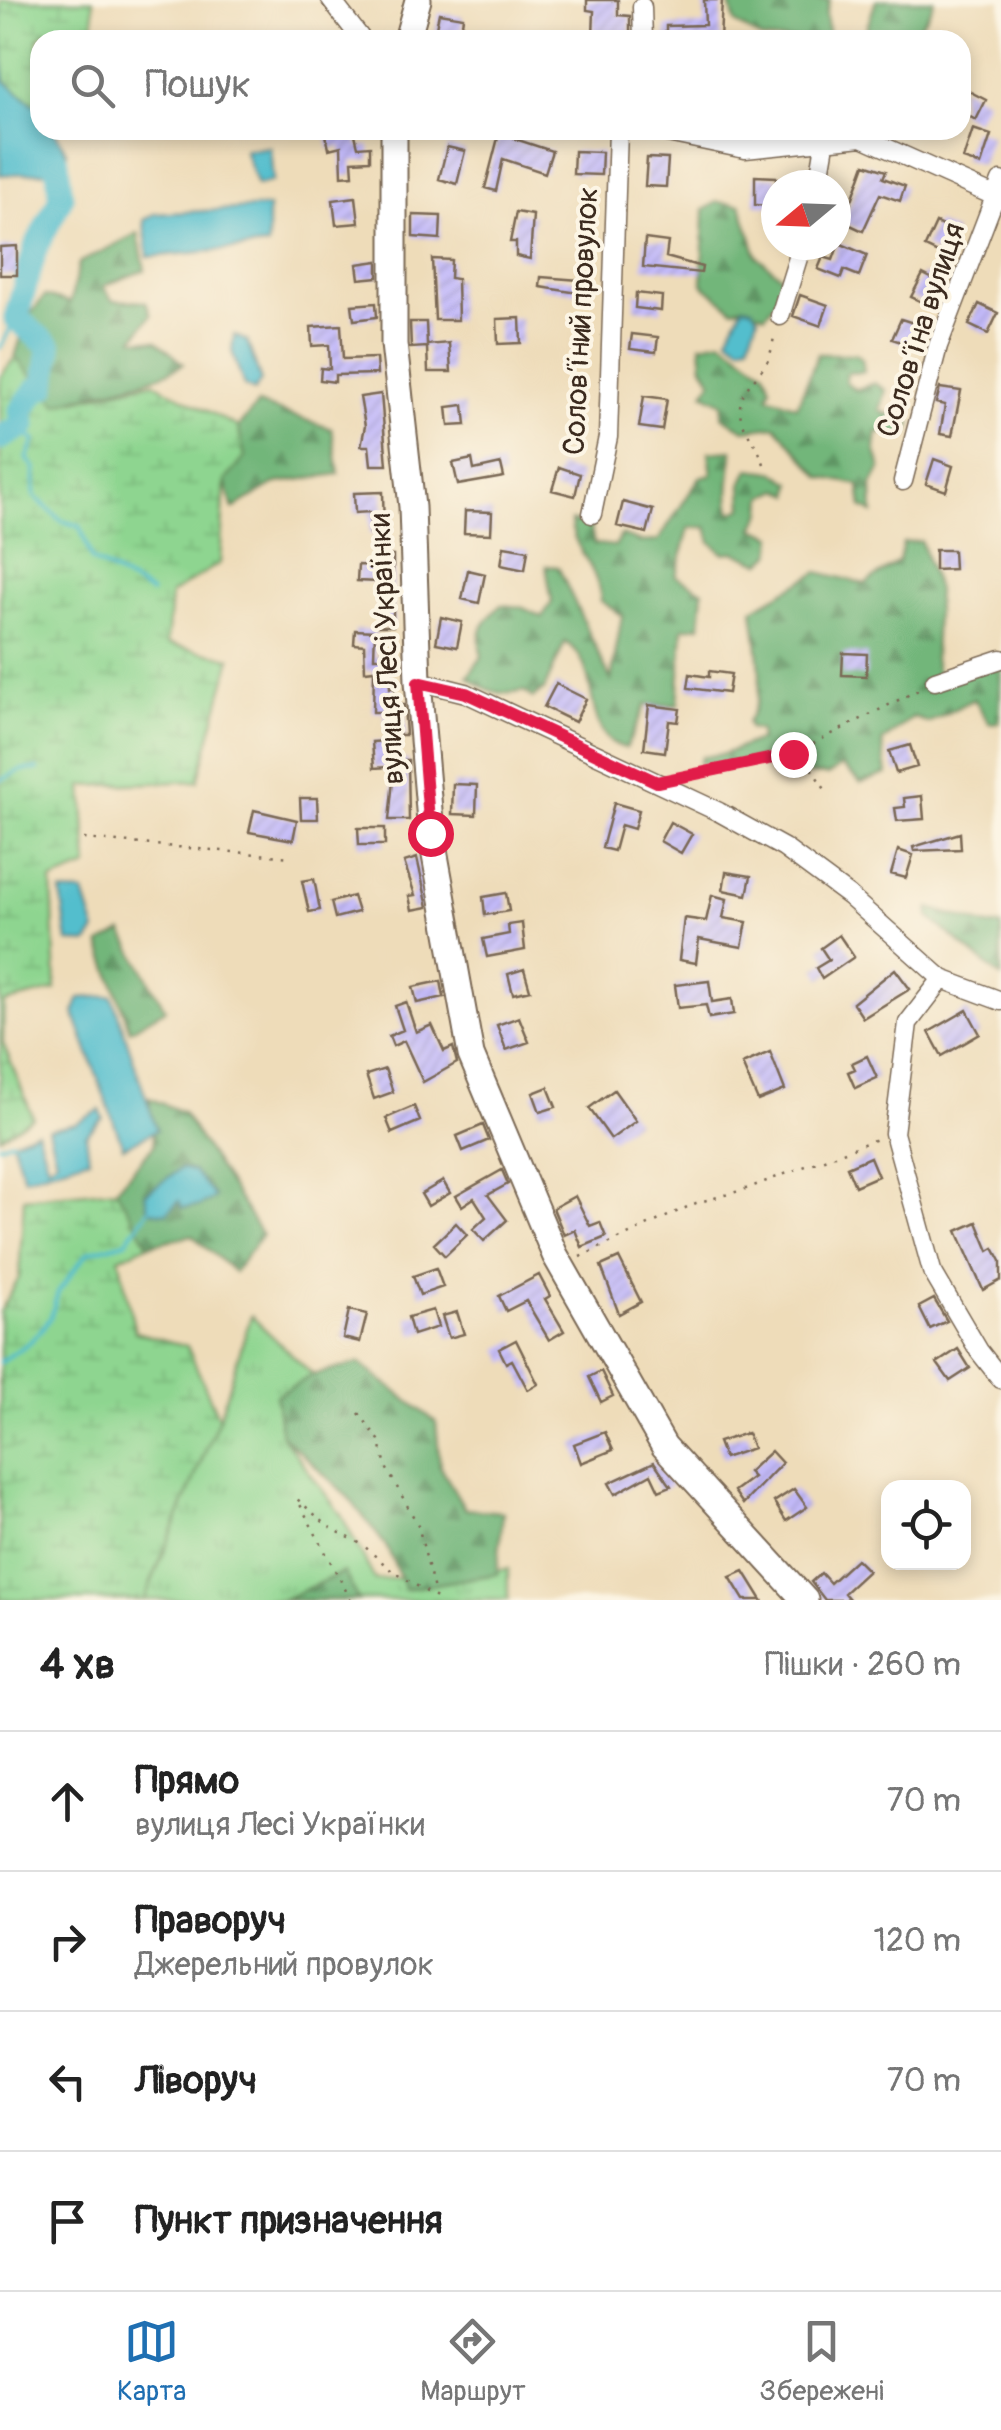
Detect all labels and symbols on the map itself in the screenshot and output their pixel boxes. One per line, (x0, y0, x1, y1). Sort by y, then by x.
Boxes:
north arrow (761, 170, 851, 260)
street label: Соловʼїний провулок (556, 186, 606, 456)
street label: Соловʼїна вулиця (869, 218, 973, 442)
street label: вулиця Лесі Українки (361, 512, 413, 786)
route end (771, 732, 817, 778)
route start (408, 811, 454, 857)

